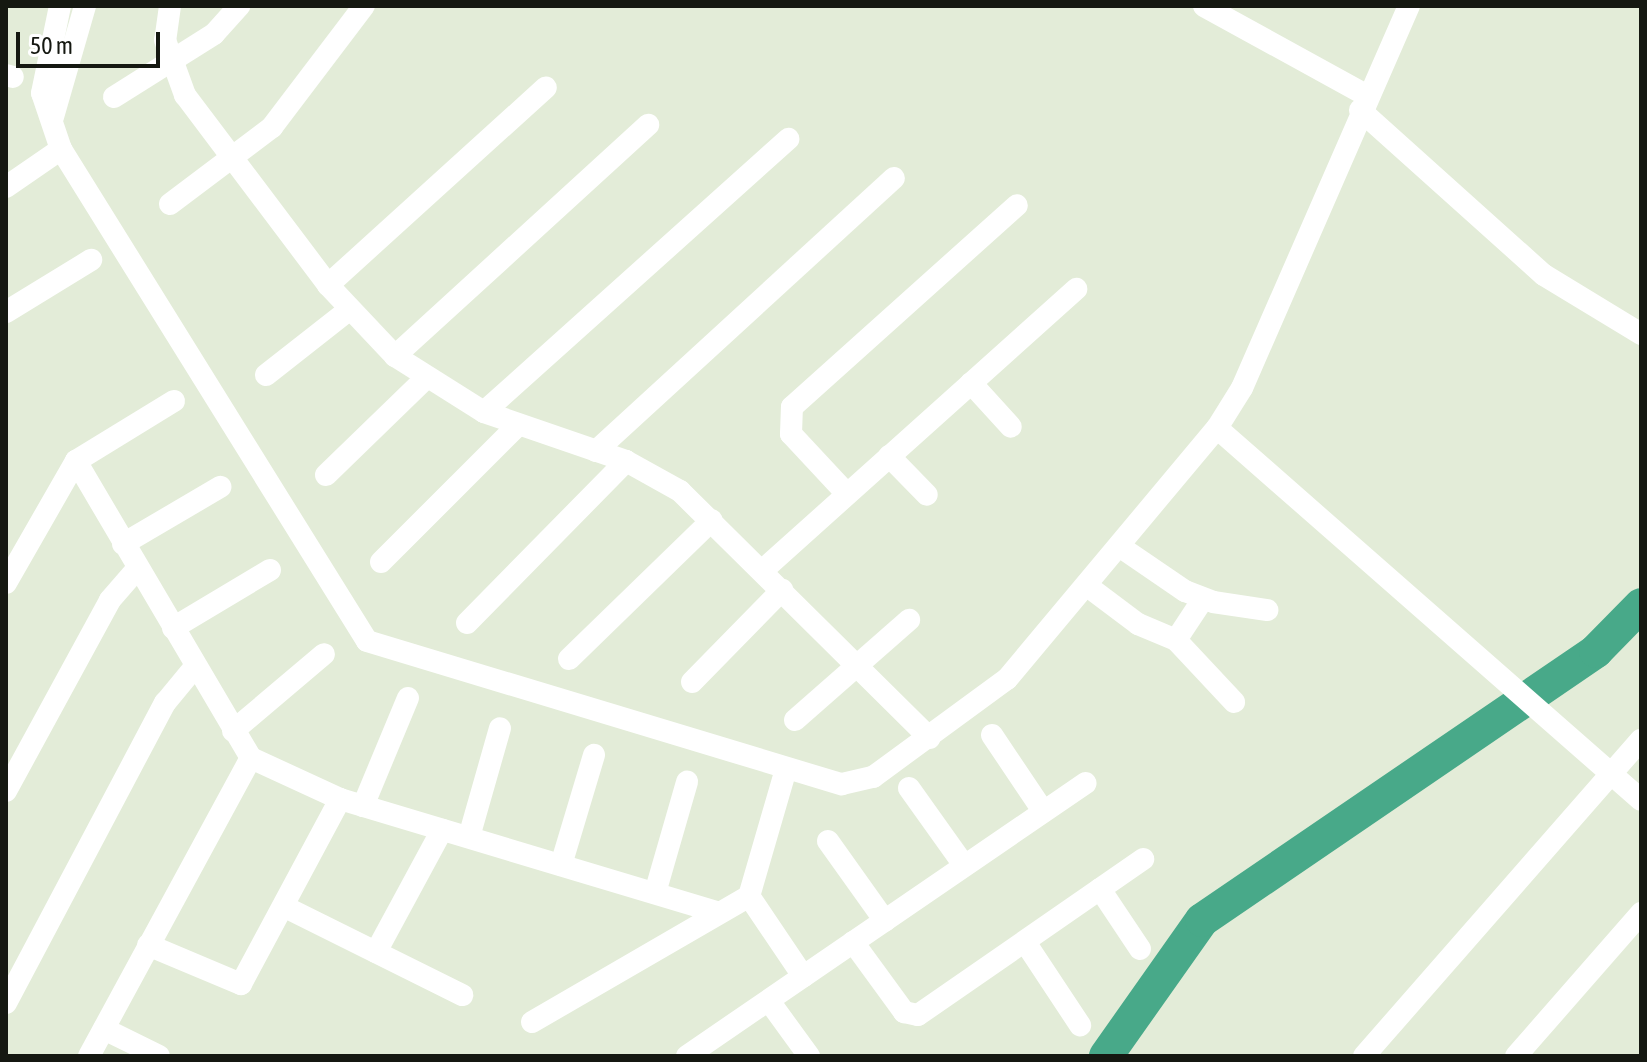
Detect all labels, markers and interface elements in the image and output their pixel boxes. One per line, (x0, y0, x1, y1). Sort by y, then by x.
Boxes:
scale bar (20, 16, 164, 66)
text: 50 m (30, 32, 73, 59)

